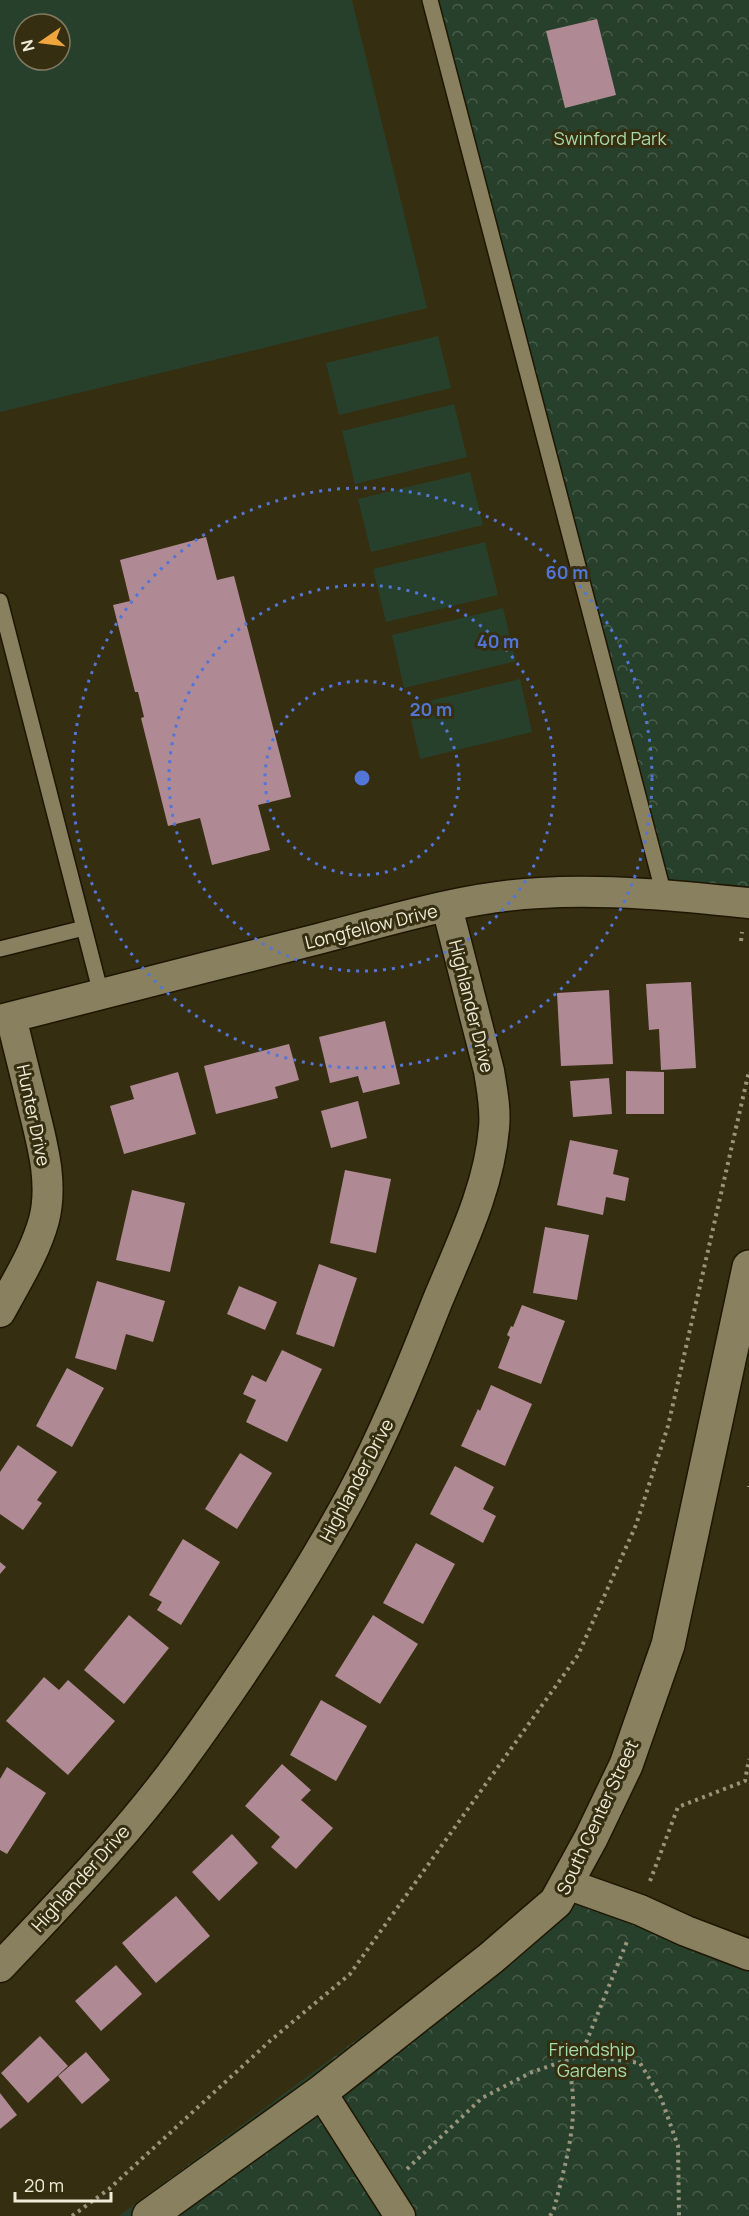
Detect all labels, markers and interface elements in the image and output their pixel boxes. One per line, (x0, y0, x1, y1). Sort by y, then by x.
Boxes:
north arrow (12, 12, 72, 72)
text: N (15, 37, 40, 54)
park label: Swinford Park (554, 126, 668, 150)
text: 60 m (546, 560, 588, 584)
text: 40 m (477, 629, 519, 653)
text: 20 m (410, 697, 452, 721)
centre of rings (352, 768, 372, 788)
street label: Longfellow Drive (302, 898, 440, 954)
street label: Highlander Drive (444, 937, 500, 1075)
street label: Hunter Drive (12, 1062, 56, 1168)
street label: Highlander Drive (313, 1414, 399, 1546)
street label: South Center Street (551, 1736, 643, 1898)
street label: Highlander Drive (26, 1819, 134, 1937)
park label: Friendship Gardens (549, 2037, 635, 2082)
scale bar (15, 2165, 111, 2203)
text: 20 m (24, 2173, 64, 2197)

